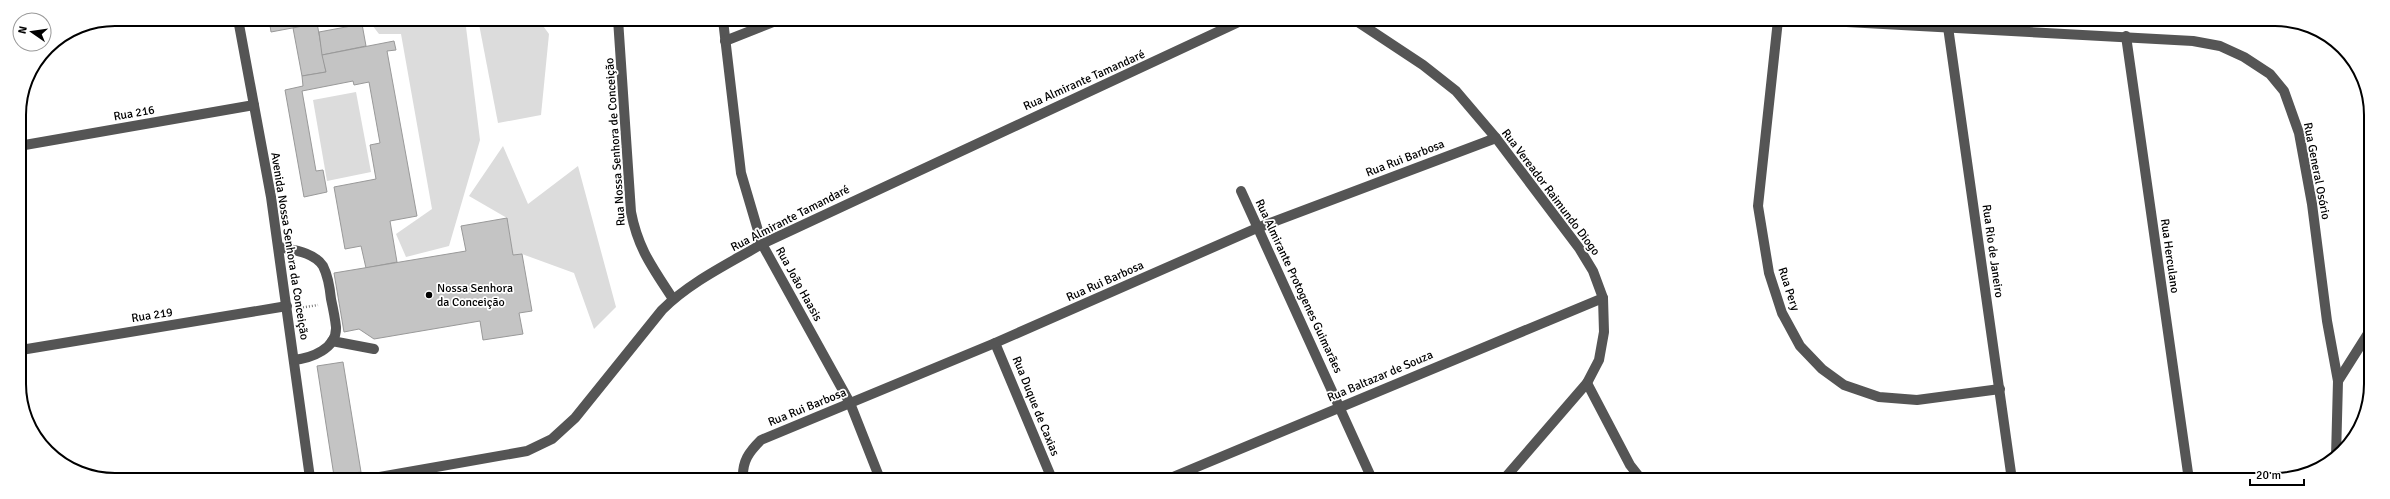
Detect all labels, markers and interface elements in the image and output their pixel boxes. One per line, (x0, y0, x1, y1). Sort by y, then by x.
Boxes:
north arrow (12, 12, 52, 52)
text: N (16, 25, 30, 35)
street label: Rua Almirante Tamandaré (1021, 47, 1147, 114)
street label: Rua Nossa Senhora de Conceição (602, 57, 629, 227)
street label: Rua 216 (112, 102, 156, 124)
street label: Rua General Osório (2300, 121, 2333, 221)
street label: Rua Vereador Raimundo Diogo (1498, 126, 1603, 259)
street label: Rua Rui Barbosa (1364, 137, 1447, 180)
street label: Avenida Nossa Senhora da Conceição (267, 151, 312, 341)
street label: Rua Almirante Tamandaré (728, 182, 852, 255)
street label: Rua Almirante Protogenes Guimarães (1252, 197, 1346, 376)
street label: Rua Rio de Janeiro (1979, 203, 2006, 299)
street label: Rua Herculano (2157, 218, 2182, 294)
street label: Rua João Haasis (772, 244, 825, 324)
street label: Rua Rui Barbosa (1064, 258, 1146, 305)
street label: Rua Pery (1774, 265, 1803, 313)
place label: Nossa Senhora da Conceição (437, 281, 513, 310)
marker: Nossa Senhora da Conceição (424, 290, 434, 300)
street label: Rua 219 (130, 305, 174, 326)
street label: Rua Baltazar de Souza (1325, 347, 1435, 406)
street label: Rua Duque de Caxias (1009, 354, 1062, 458)
street label: Rua Rui Barbosa (766, 385, 849, 430)
scale bar (2250, 461, 2304, 487)
text: 20 m (2256, 468, 2281, 483)

